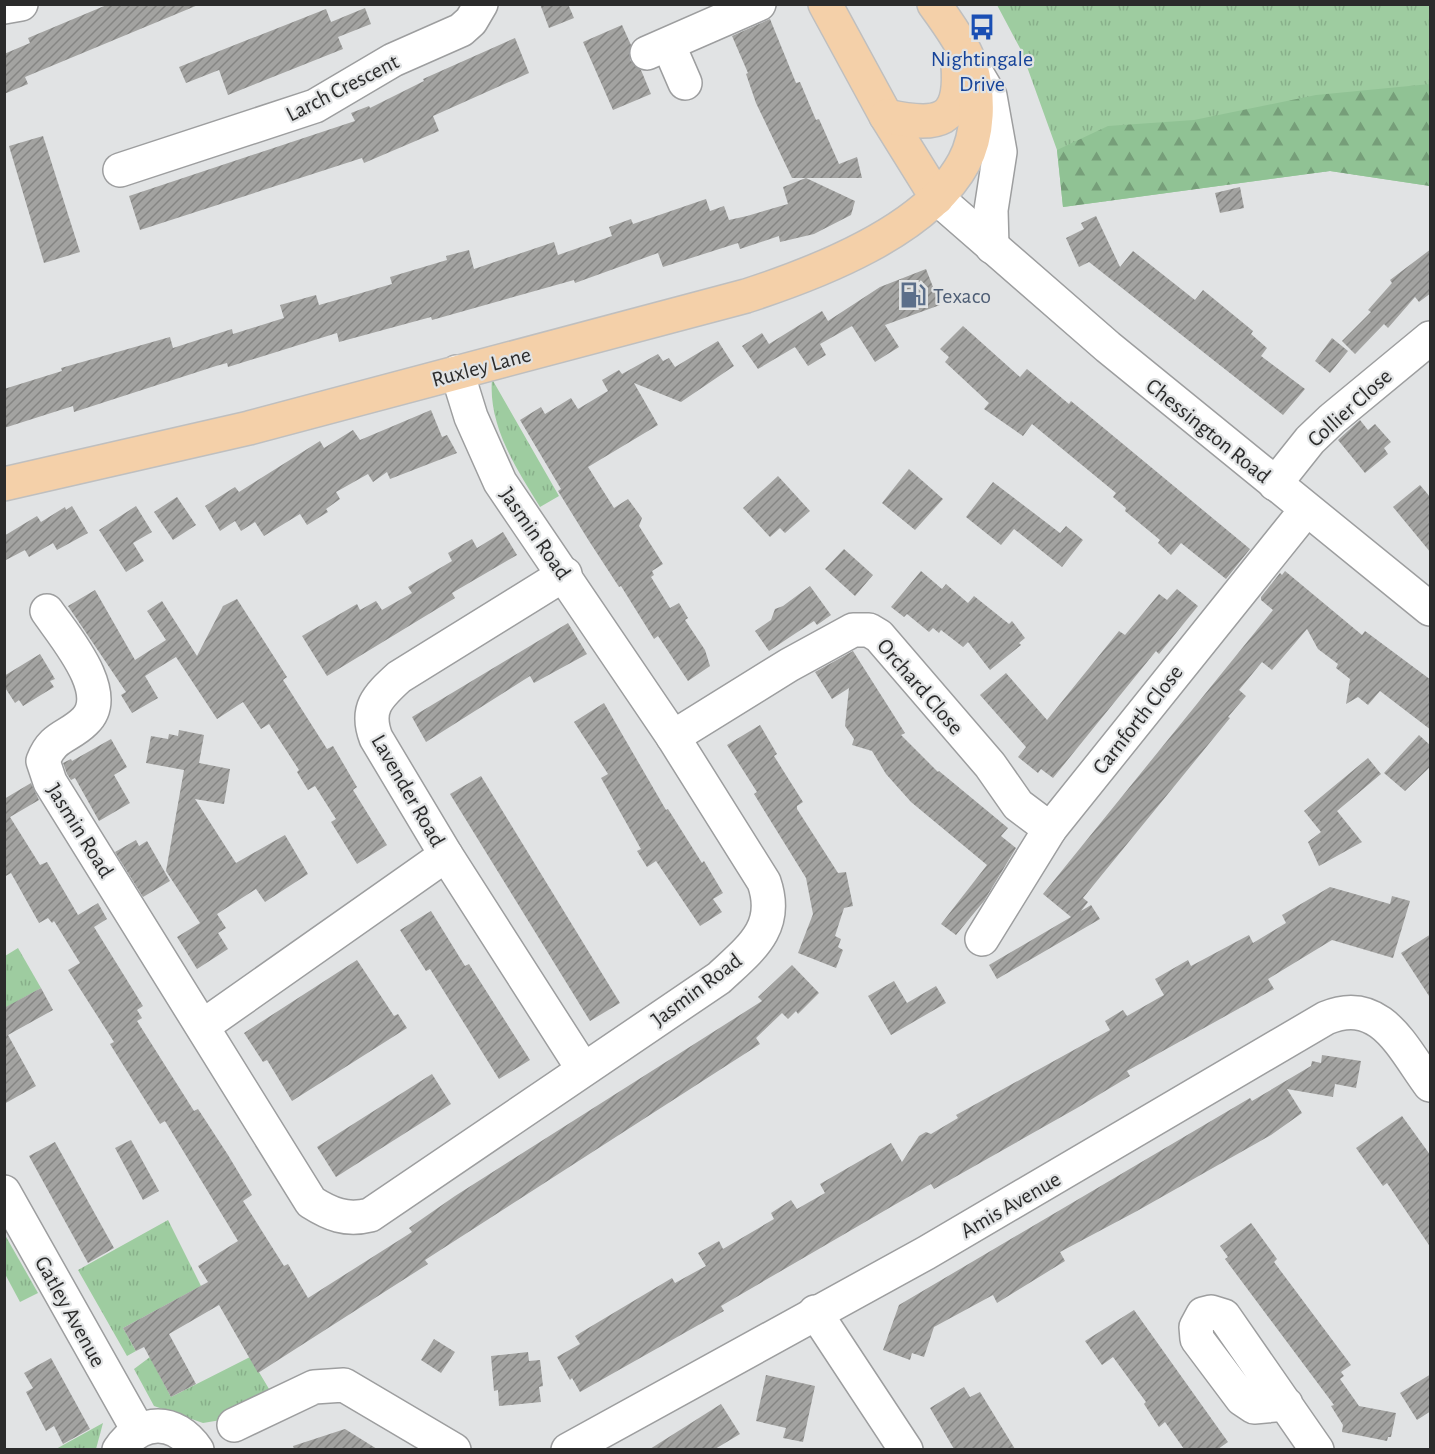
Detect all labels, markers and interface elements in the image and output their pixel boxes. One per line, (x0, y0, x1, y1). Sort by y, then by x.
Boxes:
bus stop icon: Nightingale Drive (967, 12, 997, 42)
place label: Nightingale Drive (931, 48, 1033, 95)
street label: Larch Crescent (283, 50, 402, 126)
fuel station icon: Texaco (898, 280, 928, 310)
place label: Texaco (933, 285, 991, 307)
street label: Ruxley Lane (429, 343, 533, 391)
street label: Collier Close (1303, 364, 1396, 451)
street label: Chessington Road (1142, 374, 1275, 487)
street label: Jasmin Road (496, 484, 575, 583)
street label: Orchard Close (873, 635, 968, 739)
street label: Carnforth Close (1089, 661, 1187, 778)
street label: Lavender Road (367, 731, 449, 850)
street label: Jasmin Road (43, 780, 118, 881)
street label: Jasmin Road (648, 949, 746, 1031)
street label: Amis Avenue (957, 1168, 1064, 1242)
street label: Gatley Avenue (31, 1252, 110, 1371)

